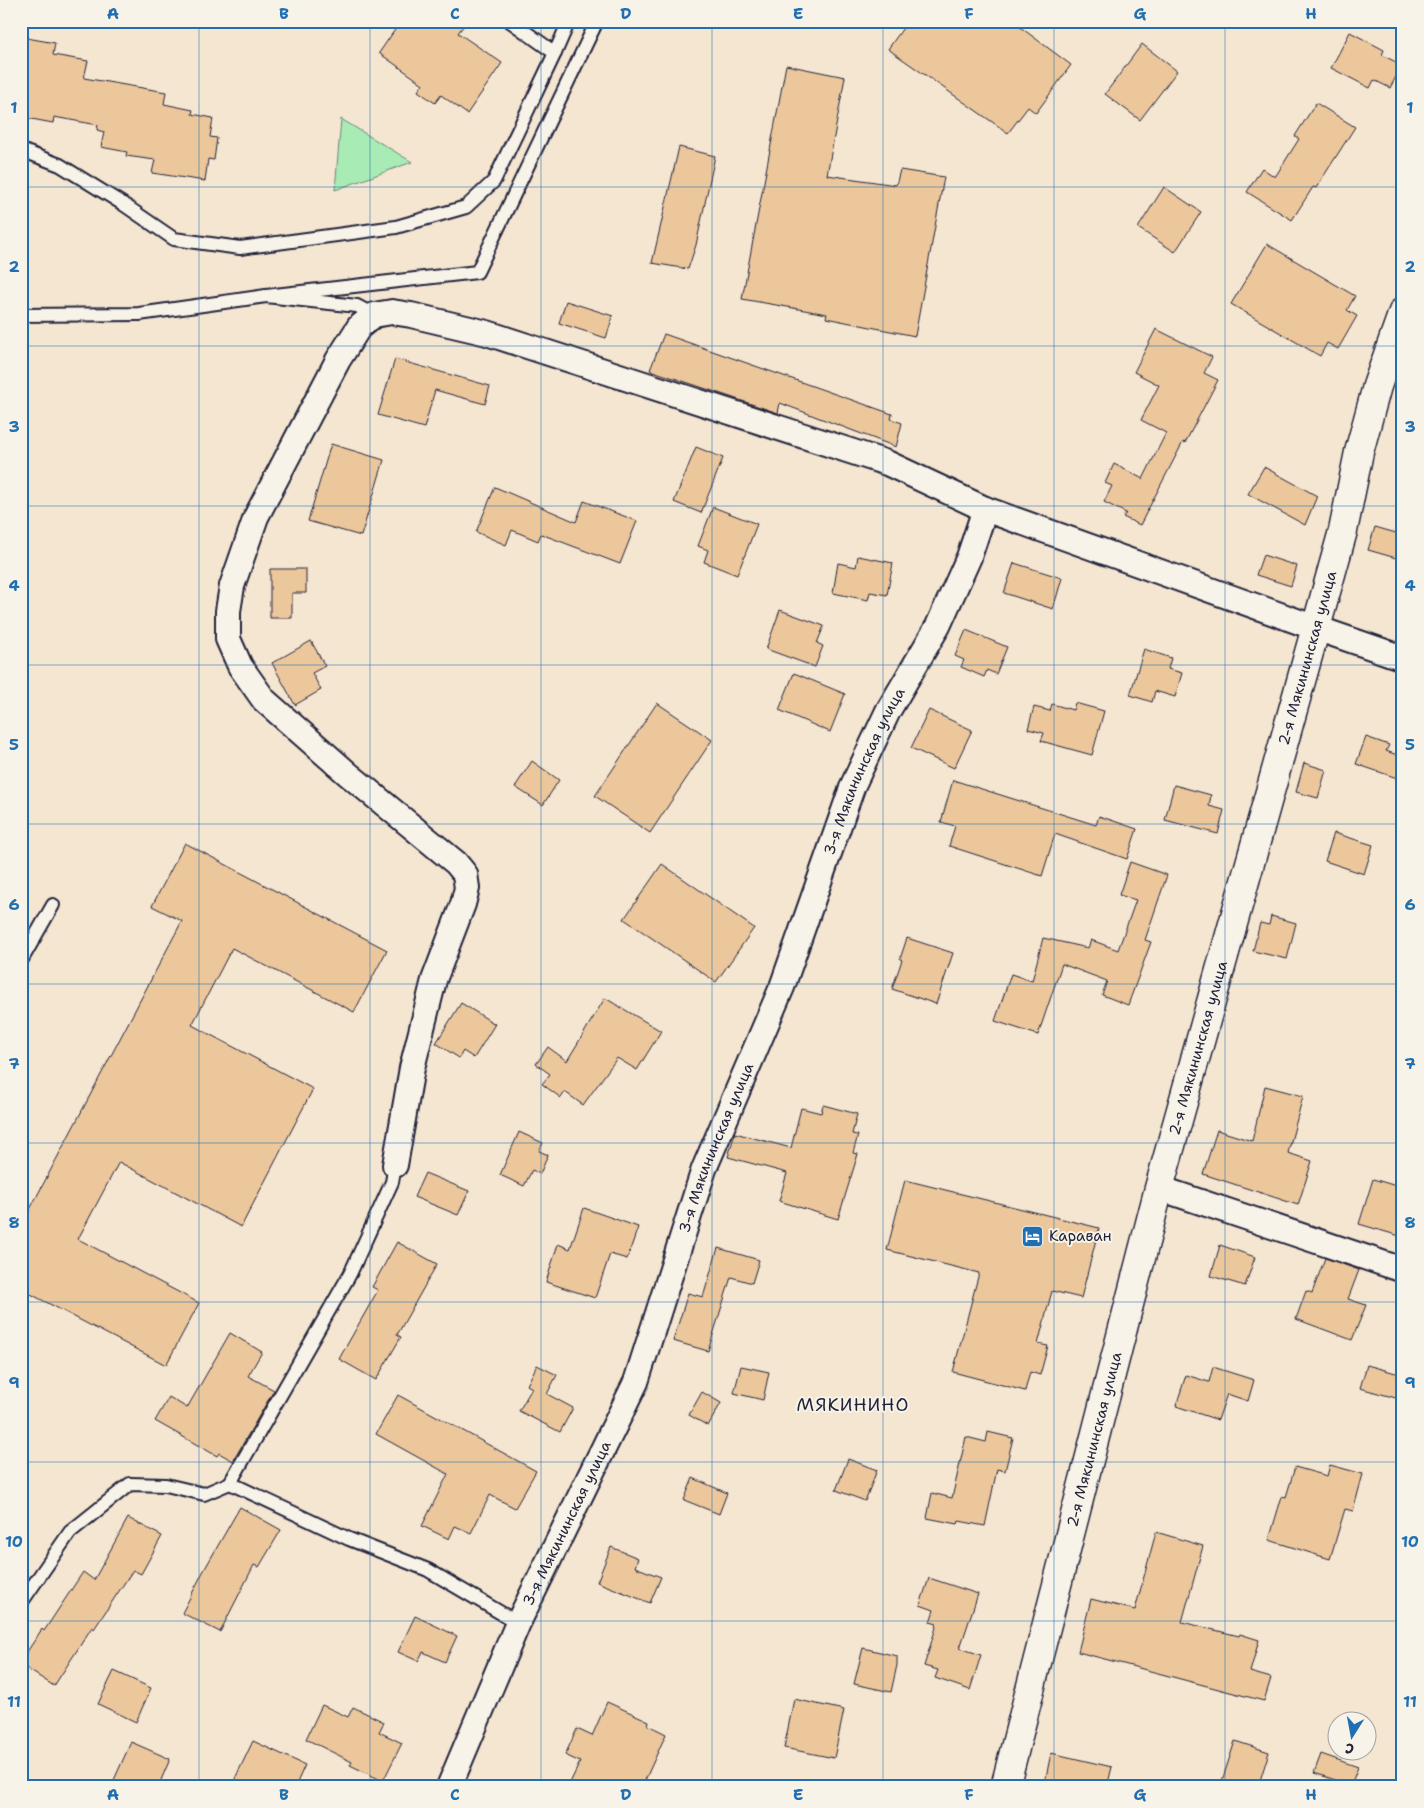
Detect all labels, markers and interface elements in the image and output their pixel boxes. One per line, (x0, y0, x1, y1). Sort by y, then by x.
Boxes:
text: A (107, 3, 119, 24)
text: B (279, 3, 289, 24)
text: C (450, 3, 460, 24)
text: D (620, 3, 632, 24)
text: E (793, 3, 803, 24)
text: F (964, 3, 974, 24)
text: G (1134, 3, 1147, 24)
text: H (1305, 3, 1317, 24)
text: 1 (10, 97, 18, 118)
text: 1 (1406, 97, 1414, 118)
text: 2 (8, 256, 20, 277)
text: 2 (1404, 256, 1416, 277)
text: 3 (8, 416, 20, 437)
text: 3 (1404, 416, 1416, 437)
street label: 2-я Мякининская улица (1274, 568, 1342, 747)
text: 4 (8, 575, 20, 596)
text: 4 (1404, 575, 1416, 596)
street label: 3-я Мякининская улица (819, 683, 910, 858)
text: 5 (9, 734, 19, 755)
text: 5 (1405, 734, 1415, 755)
text: 6 (8, 894, 20, 915)
text: 6 (1404, 894, 1416, 915)
street label: 2-я Мякининская улица (1164, 958, 1232, 1137)
text: 7 (8, 1053, 20, 1074)
text: 7 (1404, 1053, 1416, 1074)
street label: 3-я Мякининская улица (674, 1059, 759, 1235)
text: 8 (8, 1212, 20, 1233)
text: 8 (1404, 1212, 1416, 1233)
hotel icon: Караван (1021, 1224, 1045, 1248)
place label: Караван (1049, 1226, 1112, 1246)
street label: 2-я Мякининская улица (1062, 1349, 1127, 1529)
text: 9 (8, 1372, 20, 1393)
text: 9 (1404, 1372, 1416, 1393)
district label: МЯКИНИНО (797, 1393, 909, 1417)
street label: 3-я Мякининская улица (518, 1437, 616, 1609)
text: 10 (5, 1531, 23, 1552)
text: 10 (1401, 1531, 1419, 1552)
text: 11 (7, 1691, 21, 1712)
text: 11 (1403, 1691, 1417, 1712)
north arrow (1326, 1710, 1376, 1760)
text: С (1344, 1739, 1355, 1758)
text: A (107, 1784, 119, 1805)
text: B (279, 1784, 289, 1805)
text: C (450, 1784, 460, 1805)
text: D (620, 1784, 632, 1805)
text: E (793, 1784, 803, 1805)
text: F (964, 1784, 974, 1805)
text: G (1134, 1784, 1147, 1805)
text: H (1305, 1784, 1317, 1805)

